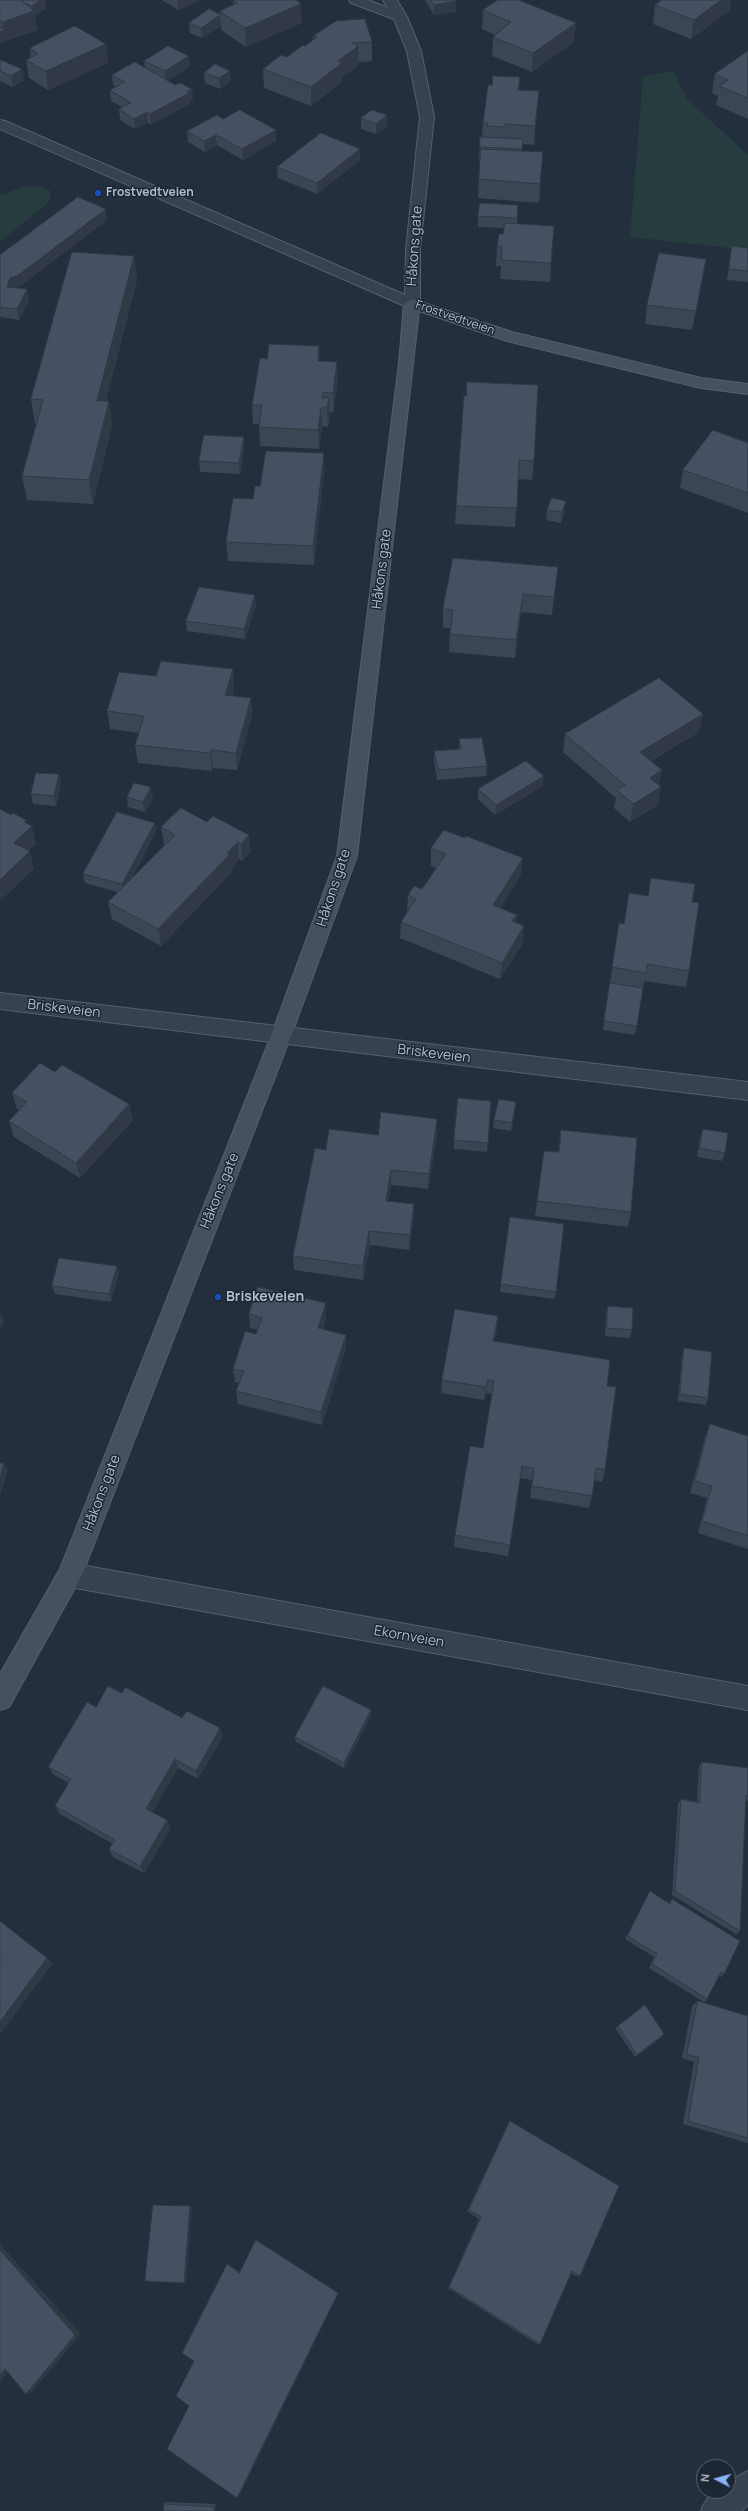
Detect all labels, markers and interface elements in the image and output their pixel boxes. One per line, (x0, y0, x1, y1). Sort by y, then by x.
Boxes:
place label: Frostvedtveien (106, 186, 194, 200)
marker: Frostvedtveien (93, 188, 103, 198)
street label: Håkons gate (404, 205, 426, 287)
street label: Frostvedtveien (414, 298, 496, 338)
street label: Håkons gate (369, 528, 395, 610)
street label: Håkons gate (314, 847, 354, 929)
street label: Briskeveien (26, 996, 102, 1022)
street label: Briskeveien (396, 1041, 472, 1067)
street label: Håkons gate (197, 1151, 243, 1231)
place label: Briskeveien (226, 1289, 304, 1305)
marker: Briskeveien (213, 1292, 223, 1302)
street label: Håkons gate (80, 1452, 124, 1534)
street label: Ekornveien (373, 1623, 445, 1651)
north arrow (696, 2459, 736, 2499)
text: N (697, 2473, 712, 2483)

